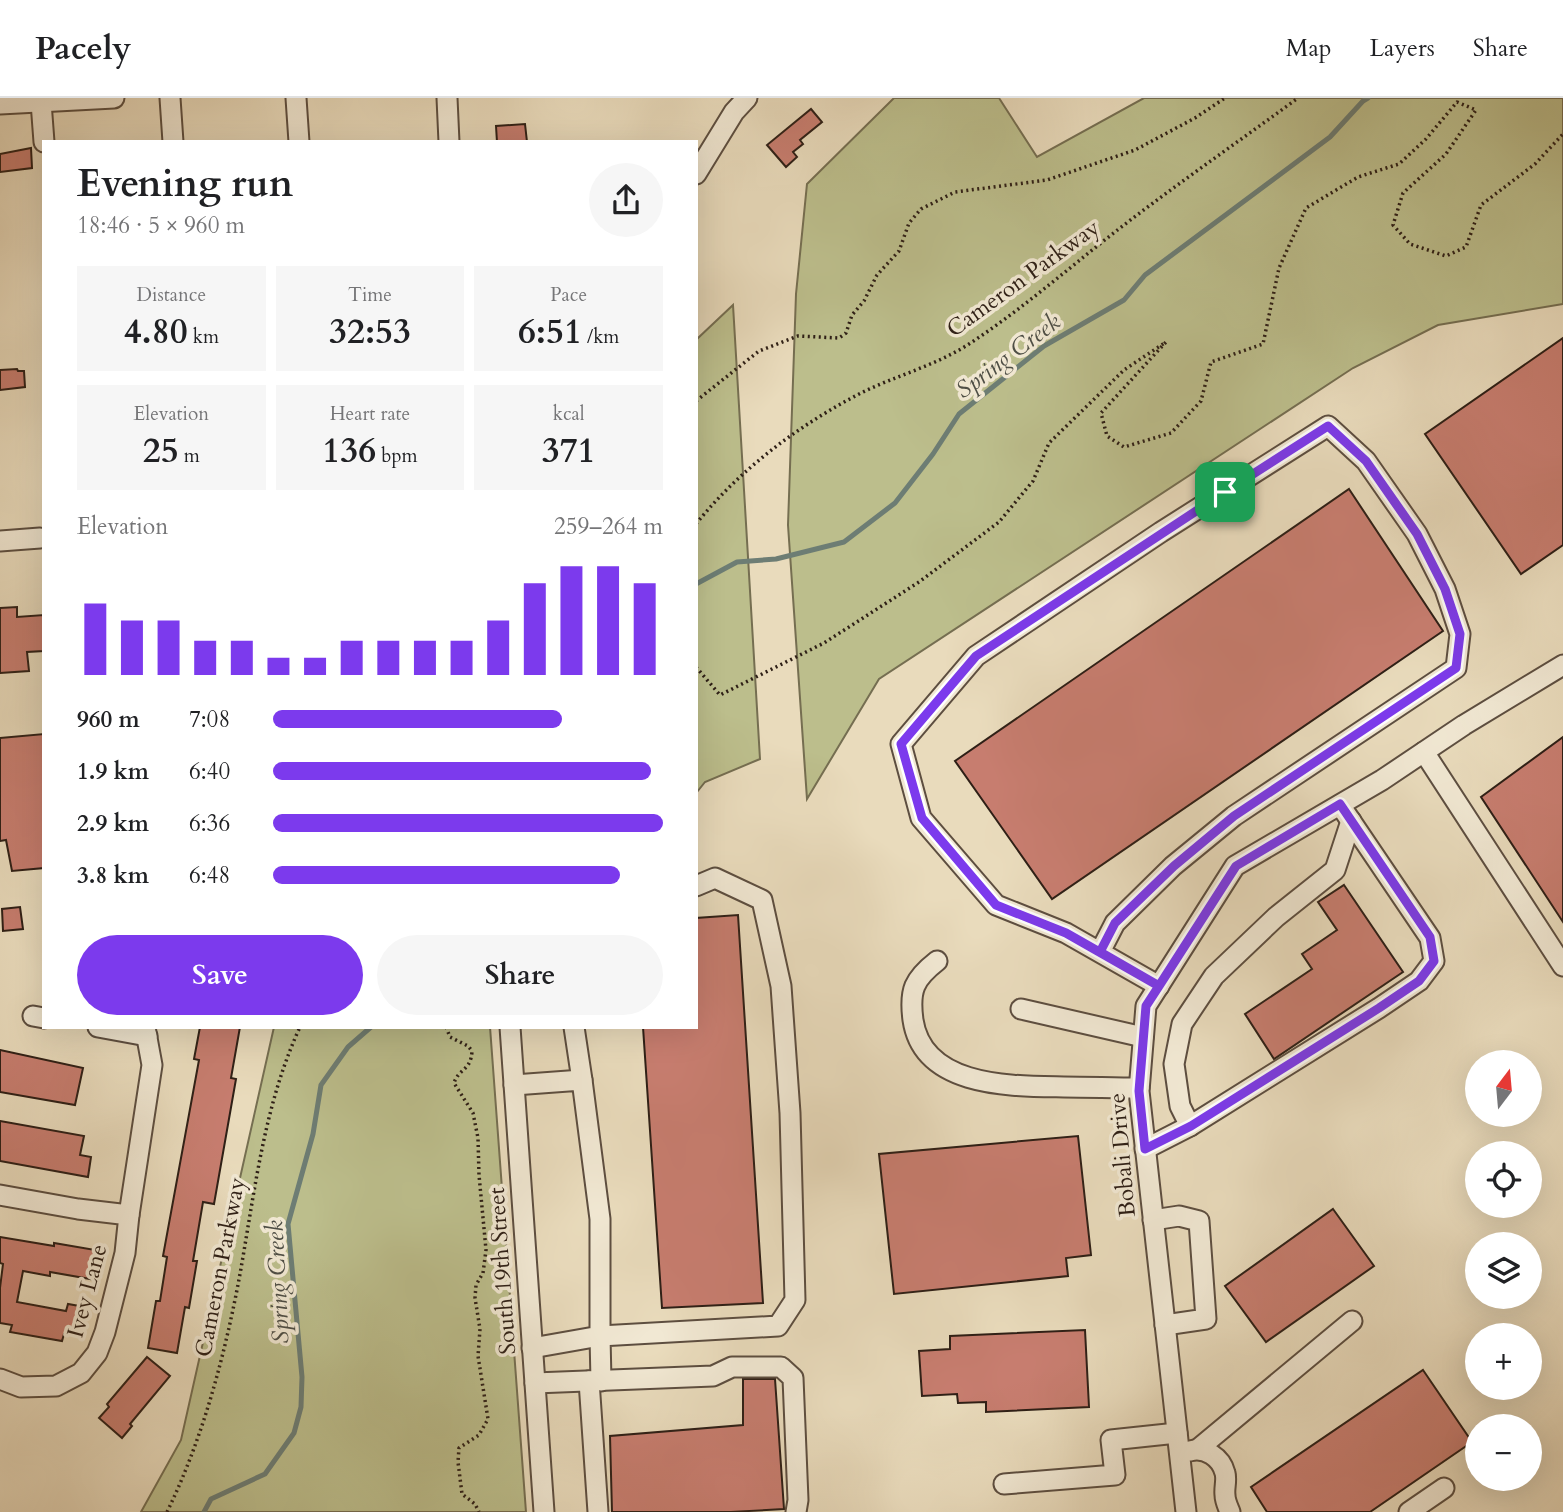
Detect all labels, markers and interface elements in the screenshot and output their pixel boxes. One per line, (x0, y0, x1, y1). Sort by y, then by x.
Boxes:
text: Pacely (35, 26, 131, 71)
text: Map (1286, 32, 1332, 65)
text: Layers (1370, 32, 1435, 65)
text: Share (1473, 32, 1528, 65)
text: Evening run (77, 158, 293, 210)
button: share (589, 163, 663, 237)
text: 18:46 · 5 × 960 m (77, 210, 245, 241)
street label: Cameron Parkway (940, 212, 1106, 344)
text: Distance (137, 282, 206, 308)
text: Time (348, 282, 392, 308)
text: Pace (550, 282, 587, 308)
water label: Spring Creek (949, 306, 1067, 406)
text: 4.80 (124, 308, 188, 356)
text: 32:53 (329, 308, 411, 356)
text: 6:51 (518, 308, 582, 356)
text: km (188, 324, 219, 350)
text: /km (582, 324, 619, 350)
text: Elevation (134, 401, 209, 427)
text: Heart rate (330, 401, 410, 427)
text: kcal (553, 401, 585, 427)
text: 25 (143, 427, 179, 475)
text: 136 (322, 427, 376, 475)
text: 371 (542, 427, 596, 475)
text: m (179, 443, 200, 469)
text: bpm (376, 443, 418, 469)
pin (1195, 462, 1255, 522)
icon: arrive (1206, 473, 1244, 511)
text: Elevation (77, 511, 168, 542)
text: 259–264 m (554, 511, 663, 542)
text: 960 m (77, 704, 140, 735)
text: 7:08 (189, 704, 230, 735)
text: 1.9 km (77, 756, 149, 787)
text: 6:40 (189, 756, 230, 787)
text: 2.9 km (77, 808, 149, 839)
text: 6:36 (189, 808, 230, 839)
text: 3.8 km (77, 860, 149, 891)
text: 6:48 (189, 860, 230, 891)
button: Save (77, 935, 363, 1015)
button: Share (377, 935, 663, 1015)
north arrow (1465, 1050, 1542, 1127)
map controls (1465, 1050, 1542, 1491)
street label: Bobali Drive (1101, 1092, 1143, 1218)
button: locate (1465, 1141, 1542, 1218)
street label: Cameron Parkway (187, 1175, 253, 1359)
street label: South 19th Street (481, 1186, 523, 1356)
water label: Spring Creek (258, 1219, 298, 1345)
button: layers (1465, 1232, 1542, 1309)
street label: Ivey Lane (60, 1241, 114, 1341)
button: + (1465, 1323, 1542, 1400)
button: − (1465, 1414, 1542, 1491)

